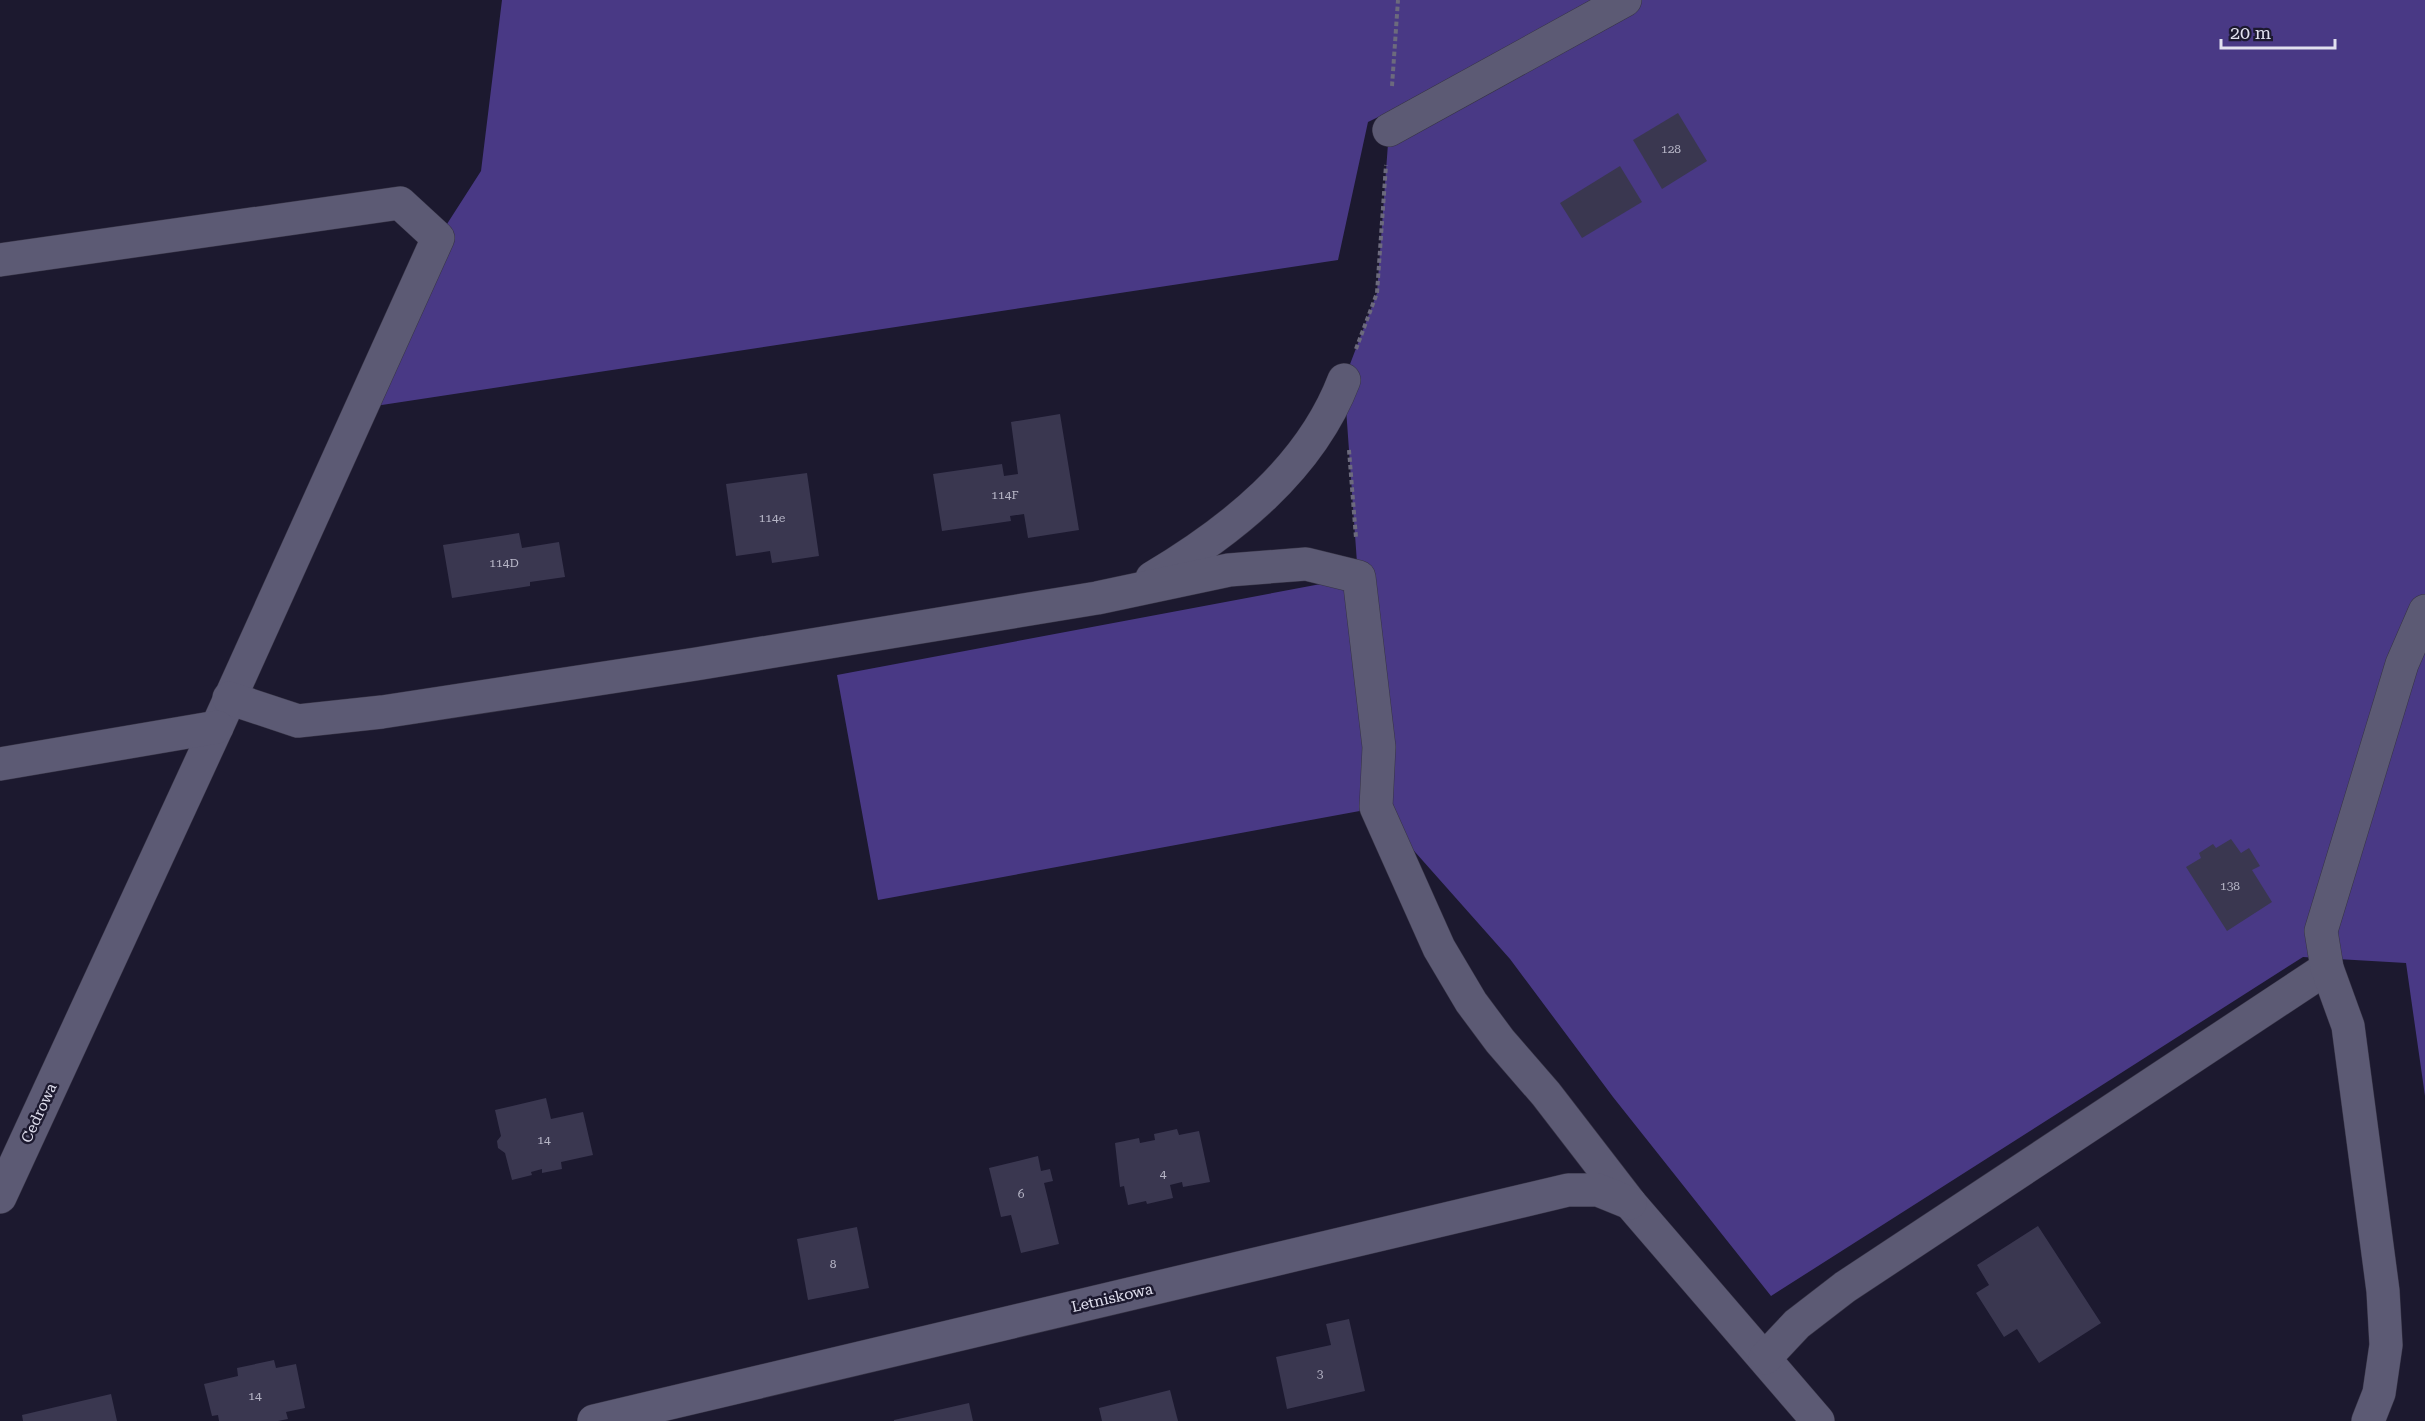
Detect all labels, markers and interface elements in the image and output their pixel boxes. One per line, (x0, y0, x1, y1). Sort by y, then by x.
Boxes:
scale bar (2221, 12, 2335, 50)
text: 20 m (2230, 22, 2271, 43)
house number: 128 (1661, 142, 1681, 156)
house number: 114F (991, 488, 1019, 502)
house number: 114e (759, 511, 786, 525)
house number: 114D (489, 556, 519, 570)
house number: 138 (2220, 879, 2240, 893)
street label: Cedrowa (17, 1080, 61, 1146)
house number: 14 (537, 1133, 551, 1147)
house number: 4 (1160, 1167, 1167, 1181)
house number: 6 (1018, 1187, 1025, 1201)
house number: 8 (830, 1257, 837, 1271)
street label: Letniskowa (1069, 1280, 1155, 1316)
house number: 3 (1317, 1367, 1324, 1381)
house number: 14 (248, 1389, 262, 1403)

